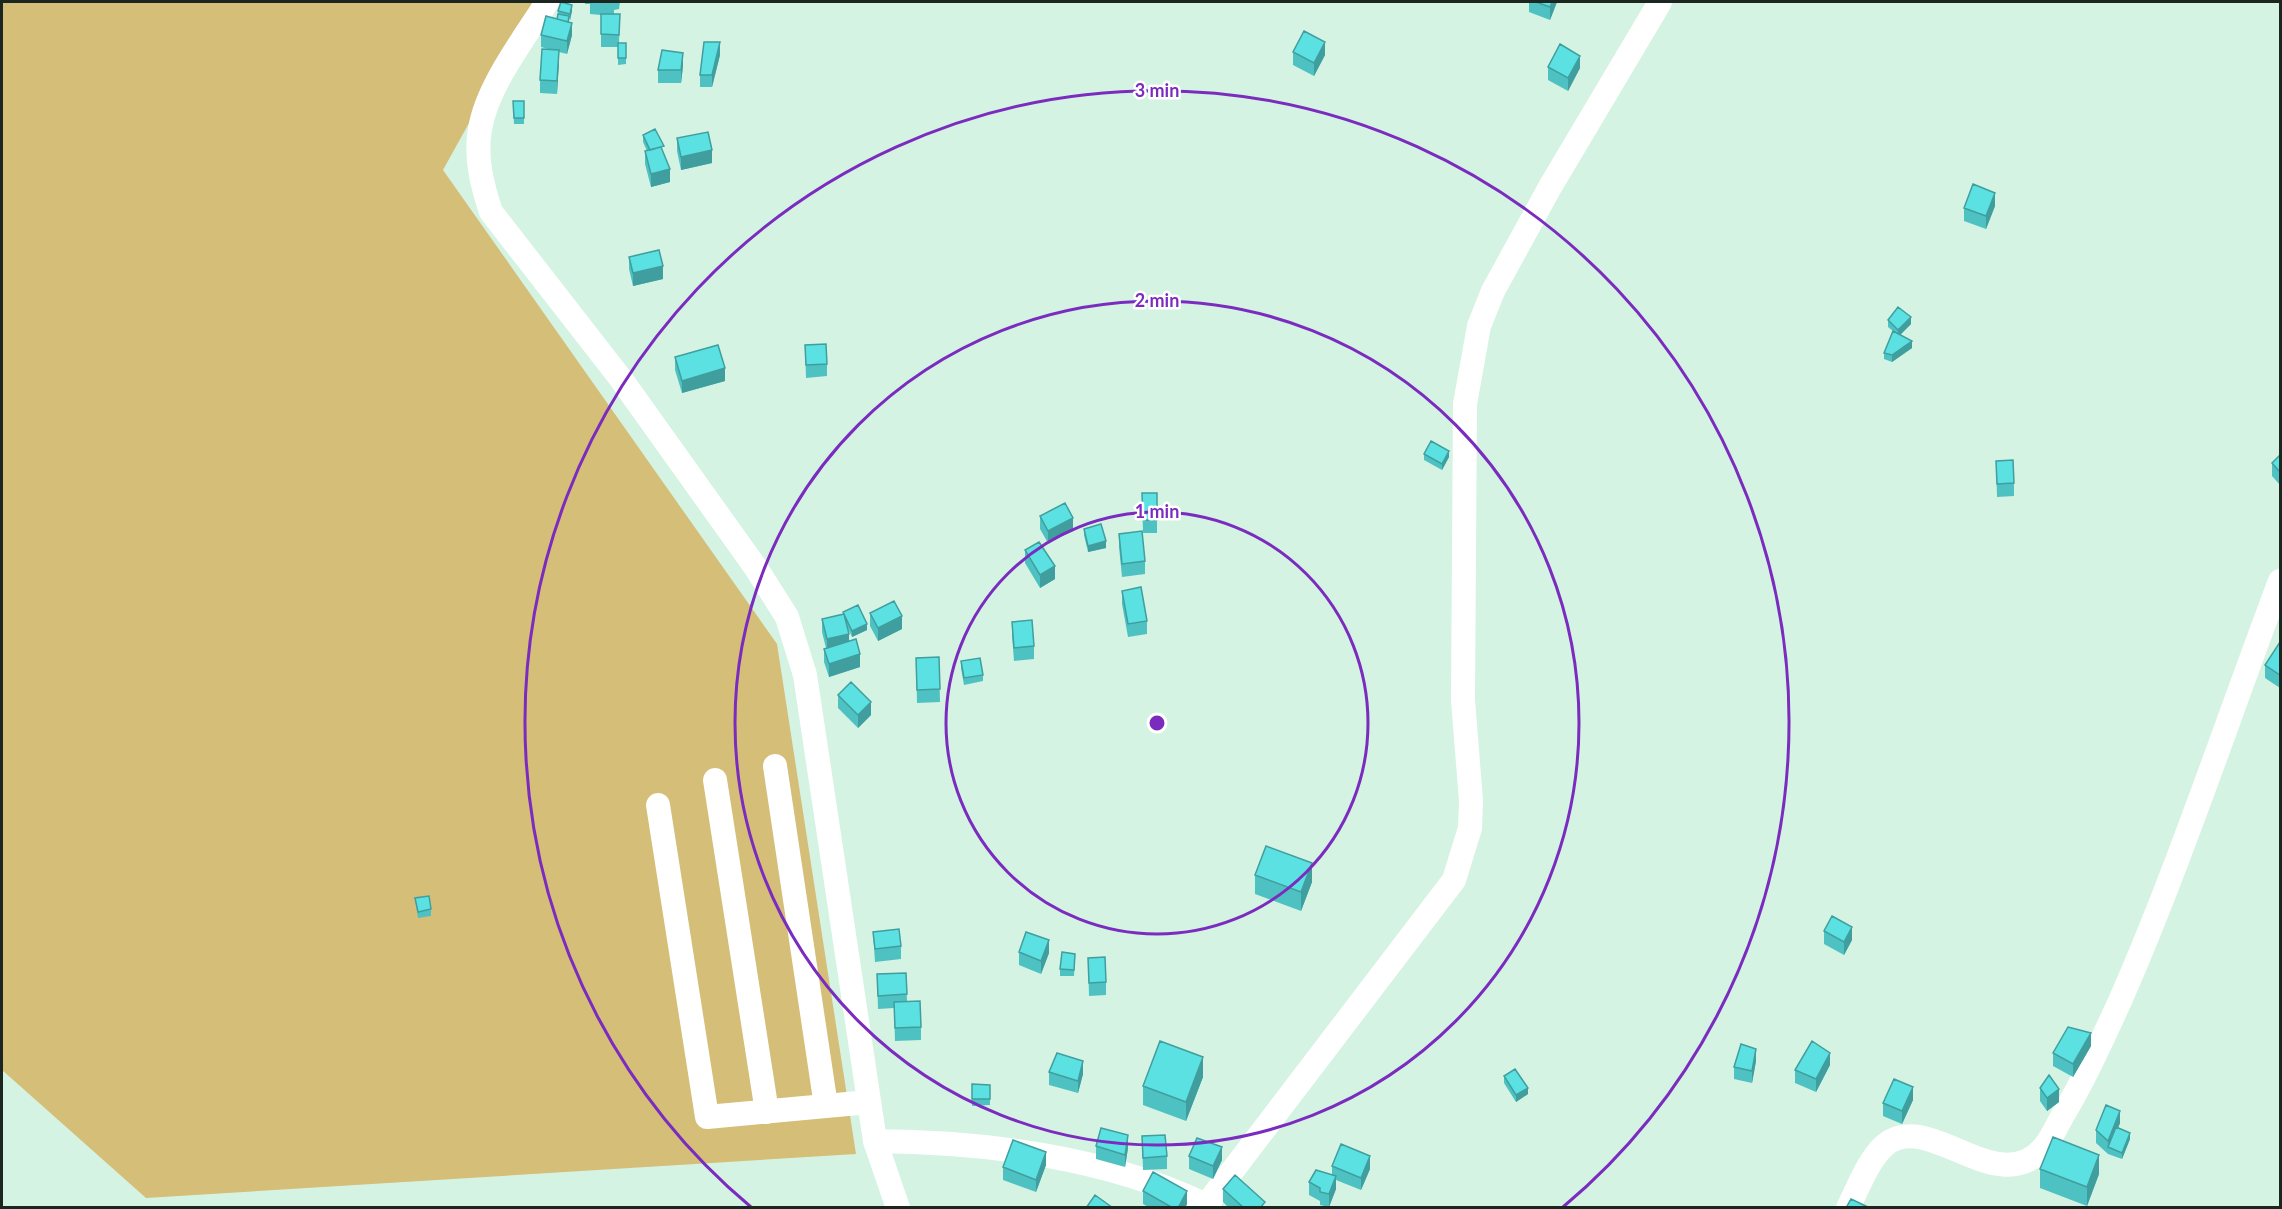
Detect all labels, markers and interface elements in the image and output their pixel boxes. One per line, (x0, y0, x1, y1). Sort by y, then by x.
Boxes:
text: 3 min (1135, 79, 1179, 101)
text: 2 min (1135, 289, 1179, 311)
text: 1 min (1135, 500, 1179, 522)
centre of rings (1147, 713, 1167, 733)

